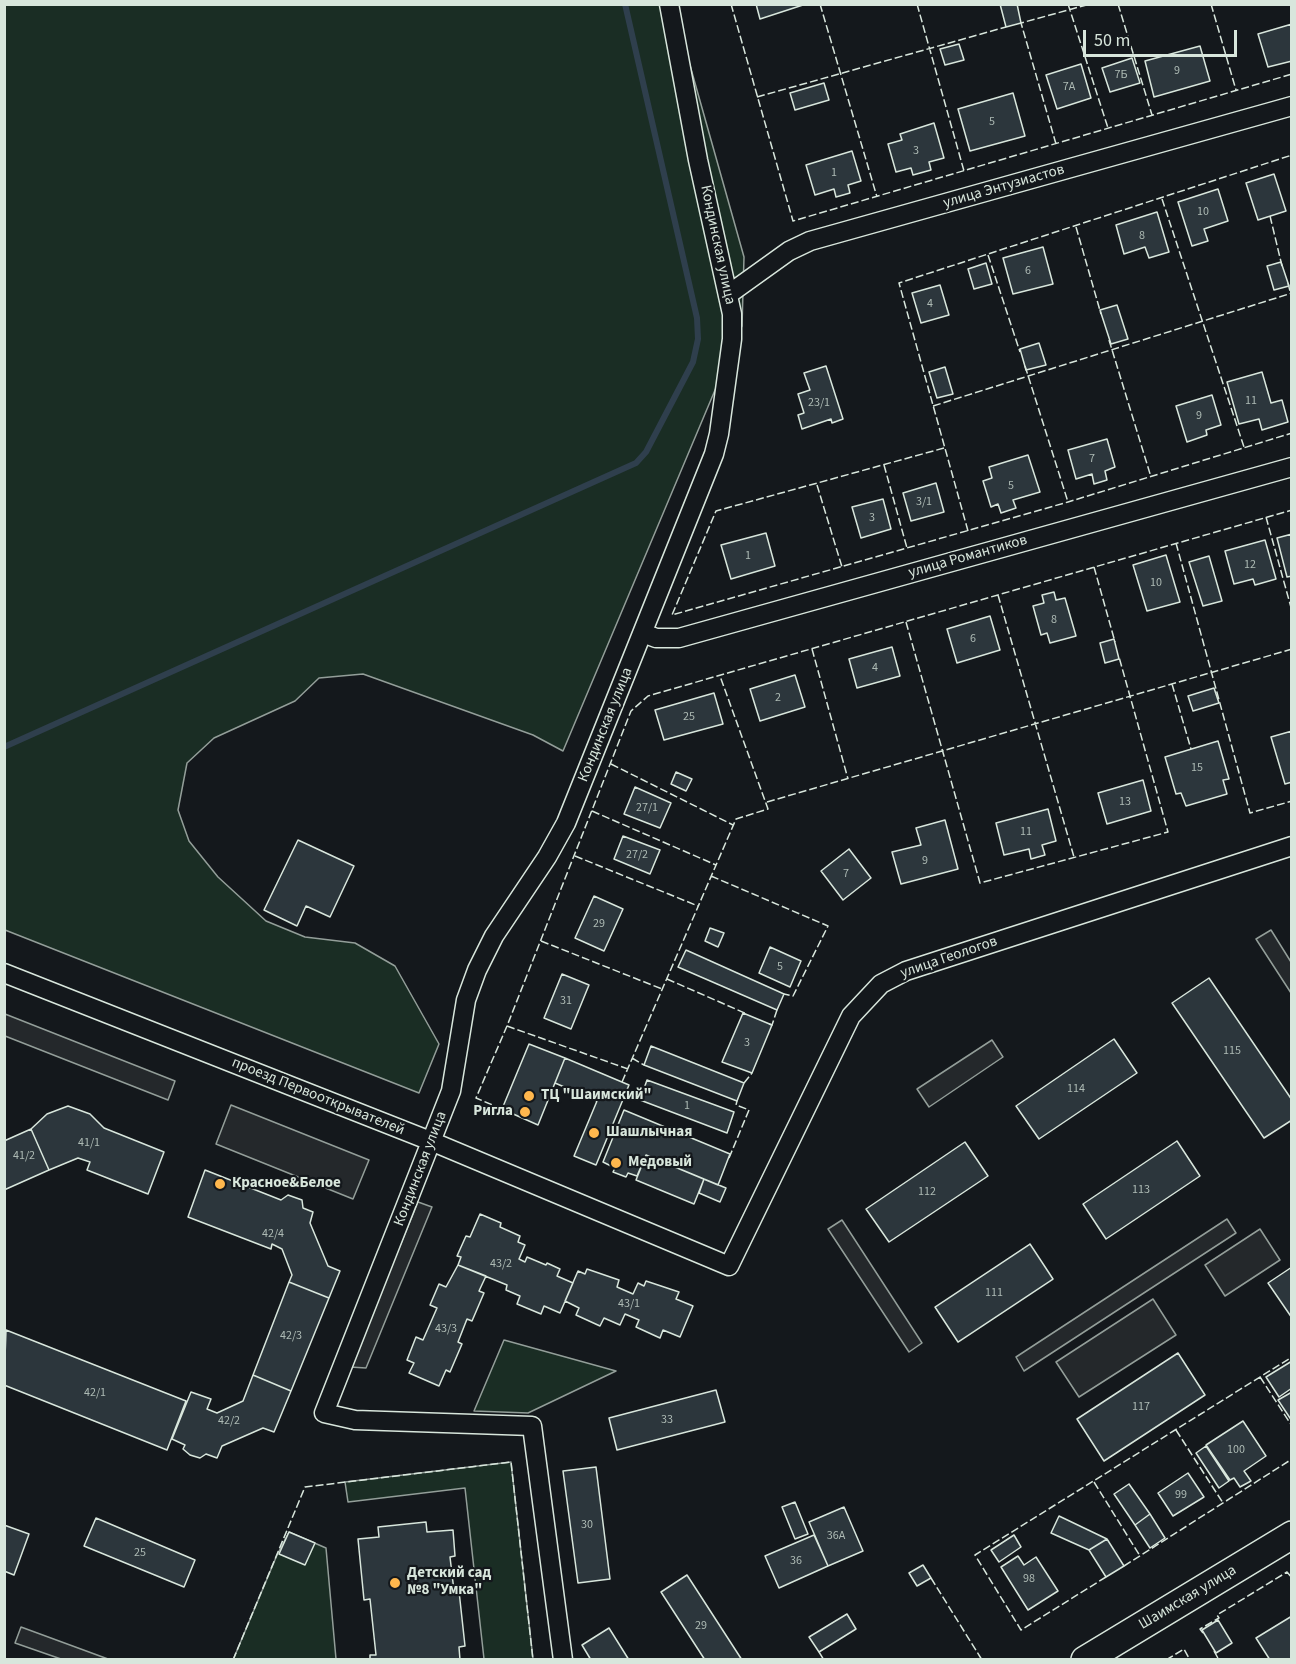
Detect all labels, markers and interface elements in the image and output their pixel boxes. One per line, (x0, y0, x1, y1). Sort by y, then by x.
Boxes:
scale bar (1086, 18, 1240, 56)
text: 50 m (1094, 28, 1130, 53)
house number: 9 (1174, 64, 1180, 78)
house number: 7Б (1115, 68, 1127, 82)
house number: 7А (1063, 80, 1075, 94)
house number: 5 (989, 115, 995, 129)
house number: 3 (913, 144, 919, 158)
street label: улица Энтузиастов (941, 161, 1067, 213)
house number: 1 (831, 166, 837, 180)
street label: Кондинская улица (696, 184, 738, 306)
house number: 10 (1197, 205, 1209, 219)
house number: 8 (1139, 229, 1145, 243)
house number: 6 (1025, 264, 1031, 278)
house number: 4 (927, 297, 933, 311)
house number: 11 (1245, 394, 1257, 408)
house number: 23/1 (808, 396, 830, 410)
house number: 9 (1196, 409, 1202, 423)
house number: 7 (1089, 452, 1095, 466)
house number: 5 (1008, 479, 1014, 493)
house number: 3/1 (916, 495, 932, 509)
house number: 3 (869, 511, 875, 525)
street label: улица Романтиков (907, 531, 1029, 583)
house number: 1 (745, 549, 751, 563)
house number: 12 (1244, 558, 1256, 572)
house number: 10 (1150, 576, 1162, 590)
house number: 8 (1051, 613, 1057, 627)
house number: 6 (970, 632, 976, 646)
house number: 4 (872, 661, 878, 675)
street label: Кондинская улица (575, 665, 637, 785)
house number: 2 (775, 691, 781, 705)
house number: 25 (683, 710, 695, 724)
house number: 15 (1191, 761, 1203, 775)
house number: 13 (1119, 795, 1131, 809)
house number: 27/1 (636, 801, 658, 815)
house number: 11 (1020, 825, 1032, 839)
house number: 27/2 (626, 848, 648, 862)
house number: 9 (922, 854, 928, 868)
house number: 7 (843, 867, 849, 881)
house number: 29 (593, 917, 605, 931)
street label: улица Геологов (898, 933, 1000, 983)
house number: 5 (777, 960, 783, 974)
house number: 31 (560, 994, 572, 1008)
house number: 3 (744, 1036, 750, 1050)
house number: 115 (1223, 1044, 1241, 1058)
street label: проезд Первооткрывателей (229, 1054, 407, 1140)
house number: 114 (1067, 1082, 1085, 1096)
place label: ТЦ "Шаимский" (541, 1087, 651, 1105)
marker: ТЦ "Шаимский" (522, 1089, 536, 1103)
house number: 1 (684, 1099, 690, 1113)
place label: Ригла (473, 1103, 513, 1121)
marker: Ригла (518, 1105, 532, 1119)
street label: Кондинская улица (391, 1109, 451, 1229)
place label: Шашлычная (606, 1124, 692, 1142)
marker: Шашлычная (587, 1126, 601, 1140)
house number: 41/1 (78, 1136, 100, 1150)
house number: 41/2 (13, 1149, 35, 1163)
place label: Медовый (628, 1154, 692, 1172)
marker: Медовый (609, 1156, 623, 1170)
place label: Красное&Белое (232, 1175, 341, 1193)
marker: Красное&Белое (213, 1177, 227, 1191)
house number: 113 (1132, 1183, 1150, 1197)
house number: 112 (918, 1185, 936, 1199)
house number: 42/4 (262, 1227, 284, 1241)
house number: 43/2 (490, 1257, 512, 1271)
house number: 111 (985, 1286, 1003, 1300)
house number: 43/1 (618, 1297, 640, 1311)
house number: 43/3 (435, 1322, 457, 1336)
house number: 42/3 (280, 1329, 302, 1343)
house number: 42/1 (84, 1386, 106, 1400)
house number: 117 (1132, 1400, 1150, 1414)
house number: 33 (661, 1413, 673, 1427)
house number: 42/2 (218, 1414, 240, 1428)
house number: 100 (1227, 1443, 1245, 1457)
house number: 99 (1175, 1488, 1187, 1502)
house number: 30 (581, 1518, 593, 1532)
house number: 36А (827, 1529, 845, 1543)
house number: 25 (134, 1546, 146, 1560)
house number: 36 (790, 1554, 802, 1568)
street label: Шаимская улица (1136, 1562, 1240, 1634)
place label: Детский сад №8 "Умка" (407, 1565, 491, 1600)
house number: 98 (1023, 1572, 1035, 1586)
marker: Детский сад №8 "Умка" (388, 1576, 402, 1590)
house number: 29 (695, 1619, 707, 1633)

